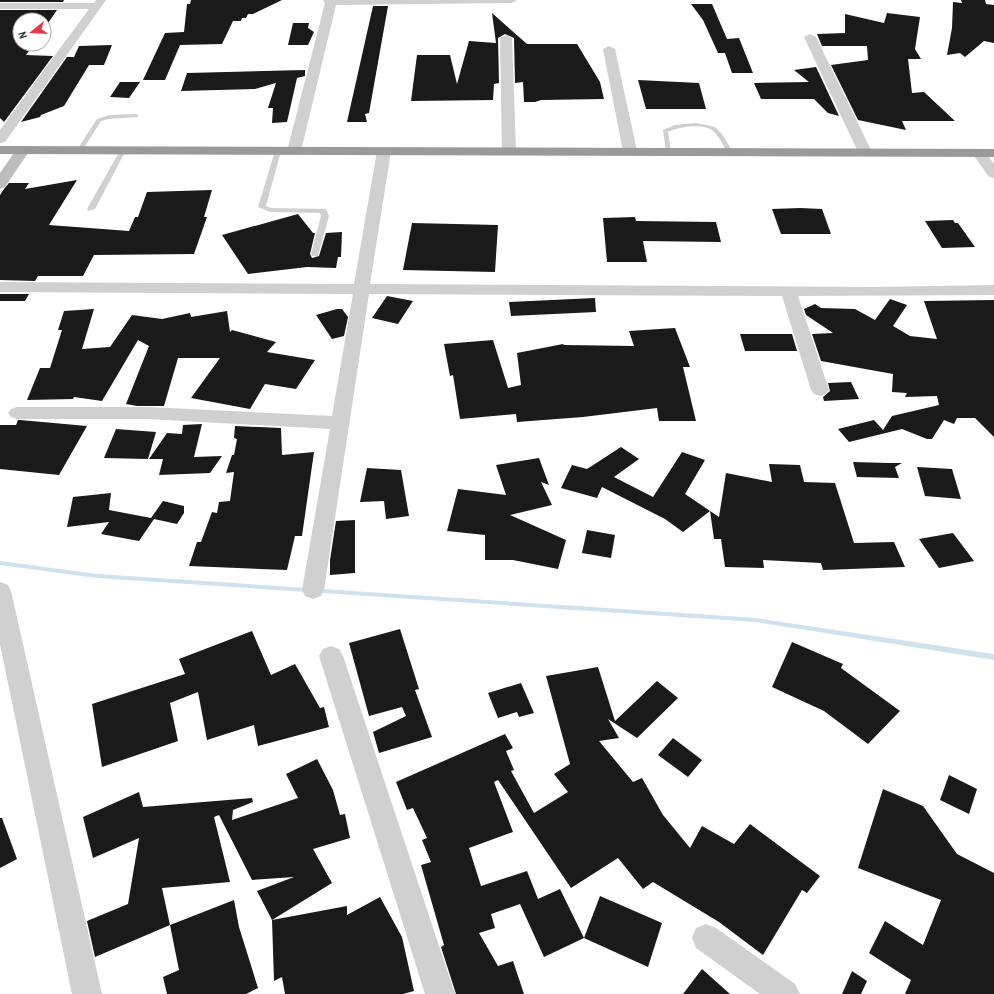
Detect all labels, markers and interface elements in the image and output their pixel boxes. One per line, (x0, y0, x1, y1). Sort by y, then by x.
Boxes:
north arrow (12, 12, 52, 52)
text: N (15, 30, 30, 40)

